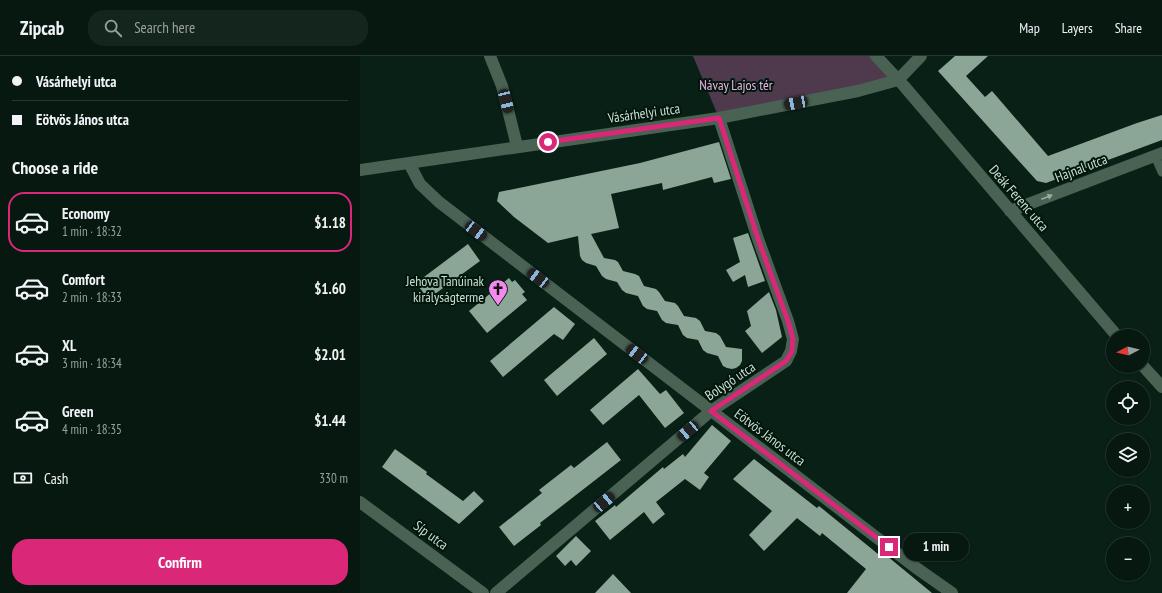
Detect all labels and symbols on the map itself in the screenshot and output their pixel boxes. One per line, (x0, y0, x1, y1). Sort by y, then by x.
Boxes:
park label: Návay Lajos tér (699, 76, 773, 94)
car (497, 88, 515, 114)
car (783, 95, 809, 111)
street label: Vásárhelyi utca (606, 99, 681, 127)
route start (539, 133, 557, 151)
street label: Hajnal utca (1052, 150, 1110, 186)
street label: Deák Ferenc utca (985, 161, 1053, 235)
one-way arrow (1041, 193, 1053, 199)
car (463, 219, 489, 243)
car (525, 266, 551, 290)
place label: Jehova Tanúinak királyságterme (405, 272, 485, 306)
church icon: Jehova Tanúinak királyságterme (487, 278, 509, 306)
north arrow (1106, 329, 1150, 373)
car (624, 342, 650, 366)
street label: Bolygó utca (701, 358, 759, 404)
street label: Eötvös János utca (731, 404, 809, 470)
car (675, 419, 701, 443)
car (591, 490, 617, 514)
street label: Síp utca (410, 516, 452, 554)
callout: 1 min (903, 533, 969, 561)
route end (880, 538, 898, 556)

